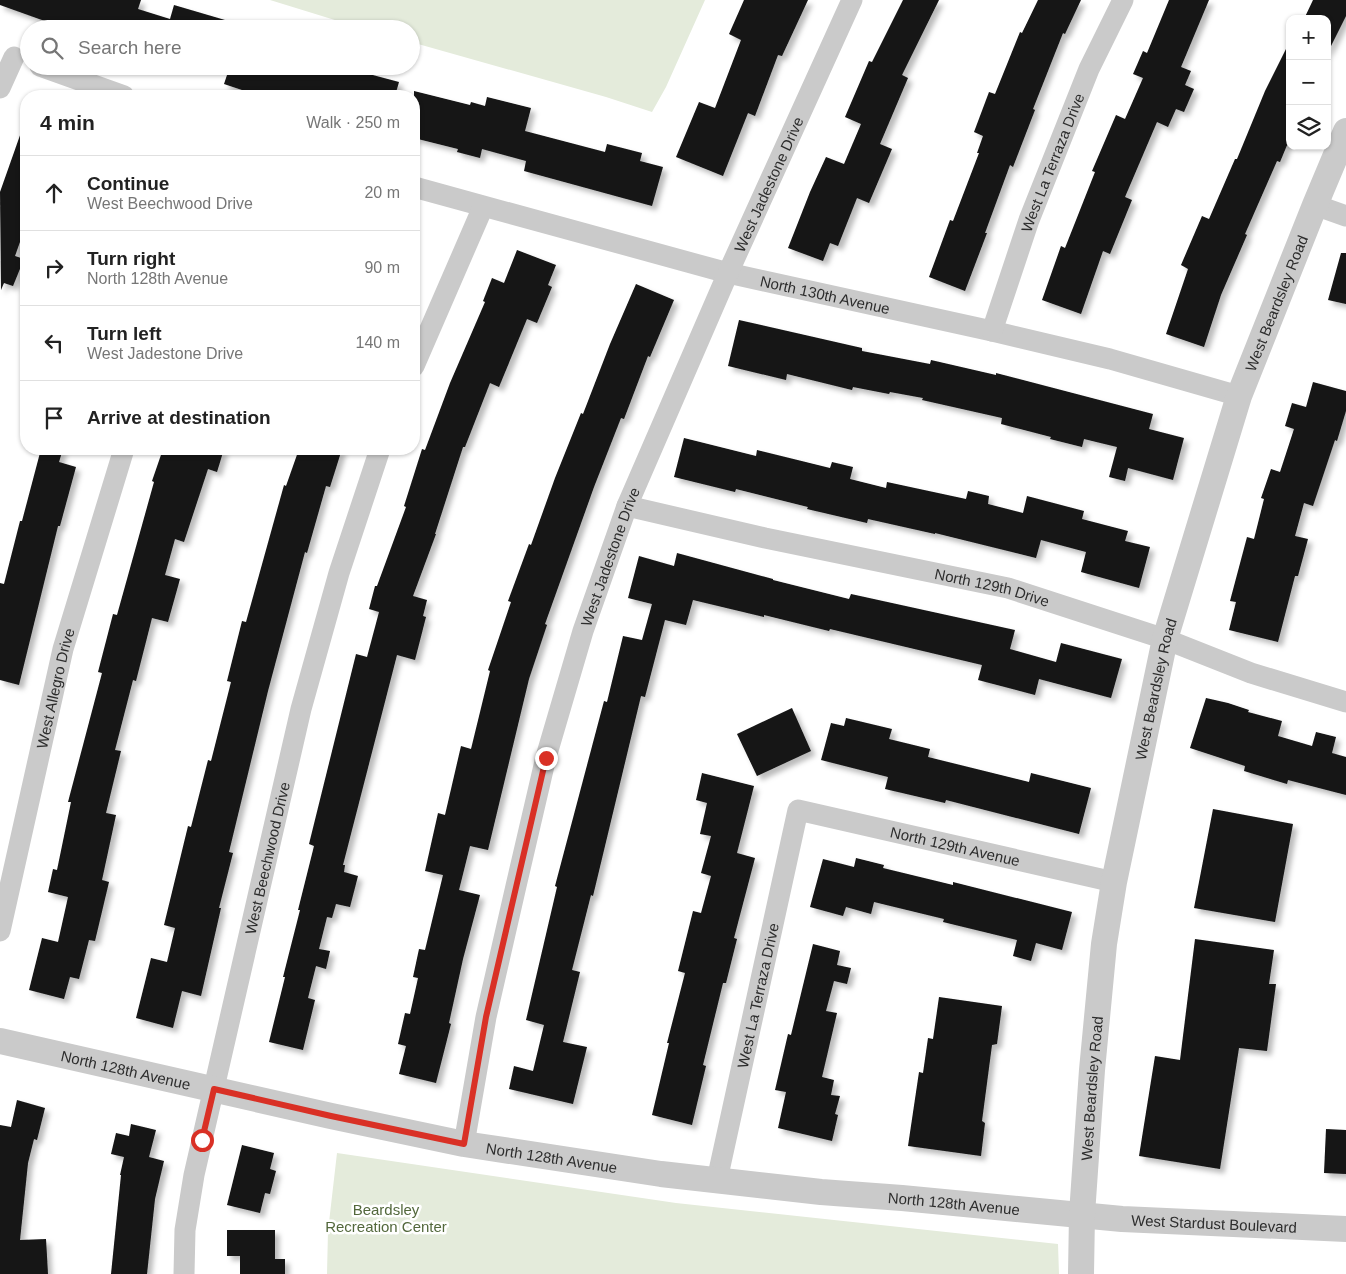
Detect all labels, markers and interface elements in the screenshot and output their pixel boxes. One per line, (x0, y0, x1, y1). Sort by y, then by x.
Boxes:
map controls (1286, 15, 1331, 150)
button: + (1286, 15, 1331, 60)
search box (20, 20, 420, 75)
icon: search (38, 34, 66, 62)
text: Search here (78, 37, 182, 58)
button: − (1286, 60, 1331, 105)
street label: West La Terraza Drive (1017, 91, 1087, 234)
button: layers (1286, 105, 1331, 150)
text: 4 min (40, 111, 95, 134)
text: Walk · 250 m (306, 114, 400, 131)
street label: West Jadestone Drive (730, 114, 806, 254)
text: Continue (87, 173, 169, 194)
icon: ahead (40, 179, 68, 207)
text: 20 m (364, 184, 400, 201)
text: West Beechwood Drive (87, 195, 253, 212)
street label: West Beardsley Road (1241, 233, 1311, 374)
text: Turn right (87, 248, 175, 269)
icon: right (40, 254, 68, 282)
text: 90 m (364, 259, 400, 276)
text: North 128th Avenue (87, 270, 228, 287)
street label: North 130th Avenue (759, 272, 892, 317)
text: Turn left (87, 323, 162, 344)
icon: left (40, 329, 68, 357)
text: 140 m (356, 334, 400, 351)
text: West Jadestone Drive (87, 345, 243, 362)
icon: arrive (40, 404, 68, 432)
text: Arrive at destination (87, 407, 271, 428)
street label: West Jadestone Drive (577, 485, 643, 628)
street label: North 129th Drive (933, 565, 1052, 609)
street label: West Beardsley Road (1131, 616, 1179, 762)
street label: West Allegro Drive (33, 626, 77, 750)
route end (535, 747, 558, 770)
street label: West Beechwood Drive (241, 780, 292, 936)
street label: North 129th Avenue (889, 823, 1022, 869)
street label: West La Terraza Drive (733, 921, 782, 1069)
street label: West Beardsley Road (1077, 1015, 1106, 1161)
street label: North 128th Avenue (59, 1047, 192, 1092)
route start (191, 1129, 214, 1152)
street label: North 128th Avenue (485, 1139, 618, 1176)
street label: North 128th Avenue (887, 1188, 1021, 1218)
park label: Beardsley Recreation Center (325, 1201, 447, 1235)
street label: West Stardust Boulevard (1131, 1211, 1297, 1235)

